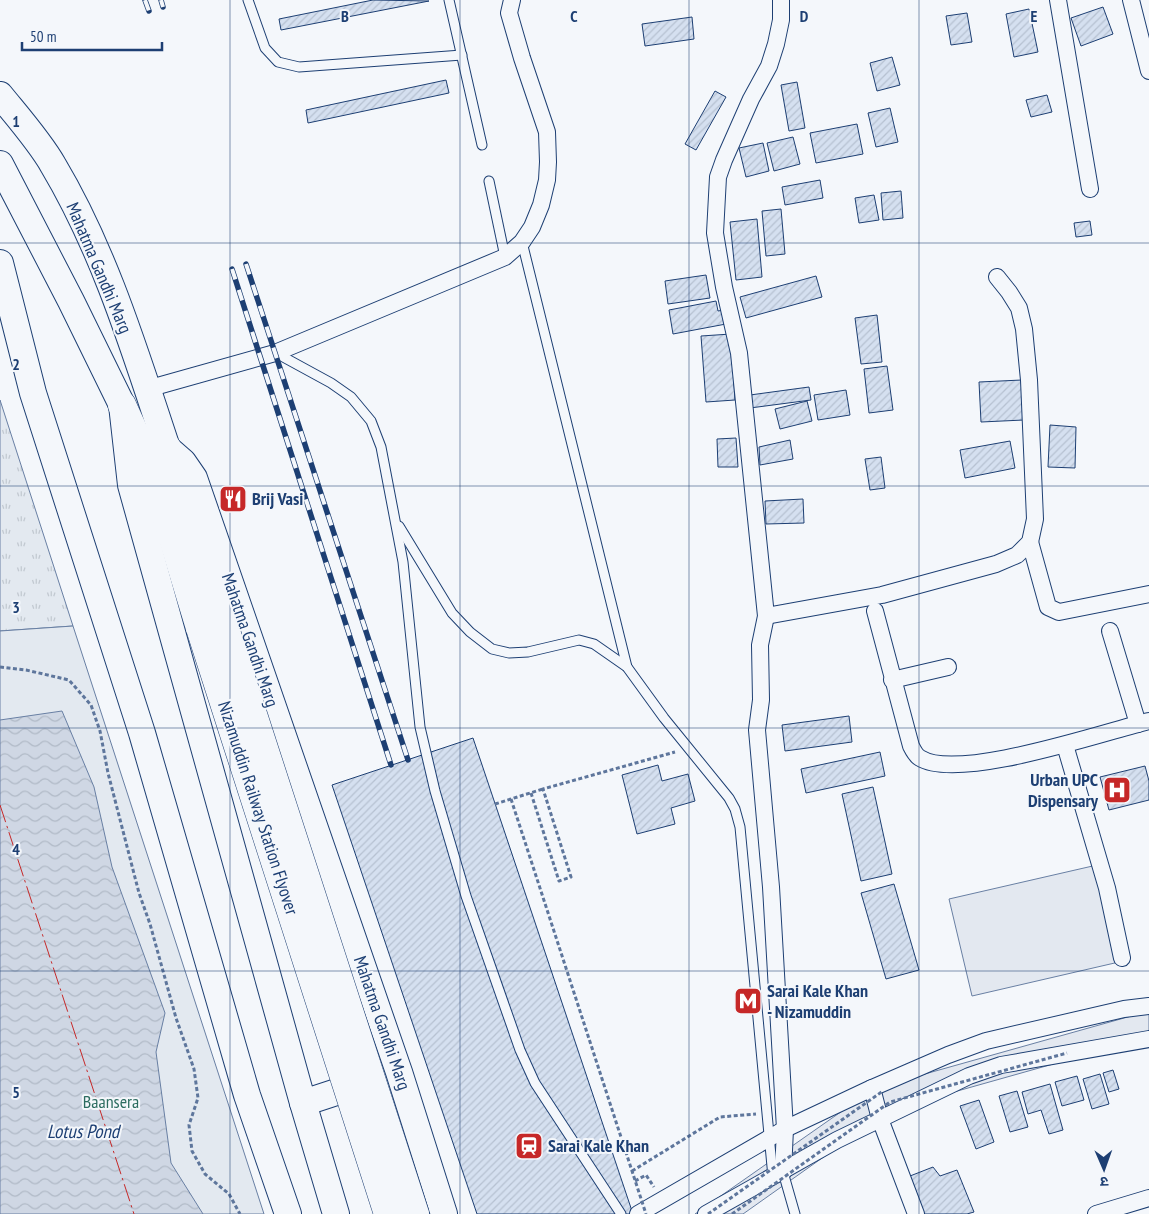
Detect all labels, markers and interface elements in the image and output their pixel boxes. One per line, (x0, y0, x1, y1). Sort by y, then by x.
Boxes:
text: B (341, 6, 349, 26)
text: C (570, 6, 578, 26)
text: D (800, 6, 809, 26)
text: E (1031, 6, 1038, 26)
scale bar (22, 20, 162, 52)
text: 50 m (30, 27, 56, 46)
text: 1 (12, 111, 20, 131)
street label: Mahatma Gandhi Marg (61, 199, 137, 337)
text: 2 (12, 354, 20, 374)
restaurant icon: Brij Vasi (218, 484, 248, 514)
place label: Brij Vasi (252, 487, 303, 510)
street label: Mahatma Gandhi Marg (217, 570, 284, 710)
text: 3 (12, 597, 20, 617)
street label: Nizamuddin Railway Station Flyover (213, 698, 304, 918)
place label: Urban UPC Dispensary (1028, 768, 1099, 812)
hospital icon: Urban UPC Dispensary (1102, 775, 1132, 805)
text: 4 (12, 839, 20, 859)
street label: Mahatma Gandhi Marg (349, 953, 416, 1093)
place label: Sarai Kale Khan - Nizamuddin (767, 979, 868, 1023)
metro station icon: Sarai Kale Khan - Nizamuddin (733, 986, 763, 1016)
text: 5 (12, 1082, 20, 1102)
park label: Baansera (83, 1090, 139, 1113)
water label: Lotus Pond (47, 1119, 122, 1143)
station icon: Sarai Kale Khan (514, 1131, 544, 1161)
place label: Sarai Kale Khan (548, 1134, 649, 1157)
north arrow (1079, 1144, 1129, 1194)
text: उ (1099, 1173, 1109, 1191)

